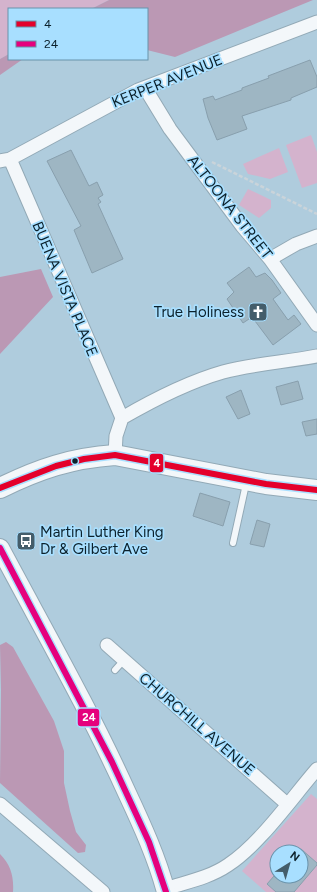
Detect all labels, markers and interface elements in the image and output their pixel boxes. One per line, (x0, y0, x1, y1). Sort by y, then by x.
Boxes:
legend (8, 8, 148, 60)
text: 4 (44, 17, 52, 31)
text: 24 (44, 37, 59, 51)
street label: KERPER AVENUE (109, 51, 225, 111)
street label: ALTOONA STREET (184, 152, 277, 263)
street label: BUENA VISTA PLACE (28, 219, 102, 359)
church icon: True Holiness (247, 301, 269, 323)
place label: True Holiness (154, 303, 244, 321)
line badge: 4 (149, 453, 164, 473)
unlabelled marker (70, 456, 80, 466)
text: 4 (154, 457, 161, 470)
place label: Martin Luther King Dr & Gilbert Ave (40, 523, 164, 558)
bus stop icon: Martin Luther King Dr & Gilbert Ave (15, 530, 37, 552)
street label: CHURCHILL AVENUE (135, 669, 259, 779)
line badge: 24 (77, 708, 100, 727)
text: 24 (82, 711, 96, 724)
north arrow (269, 844, 309, 884)
text: N (287, 849, 302, 864)

